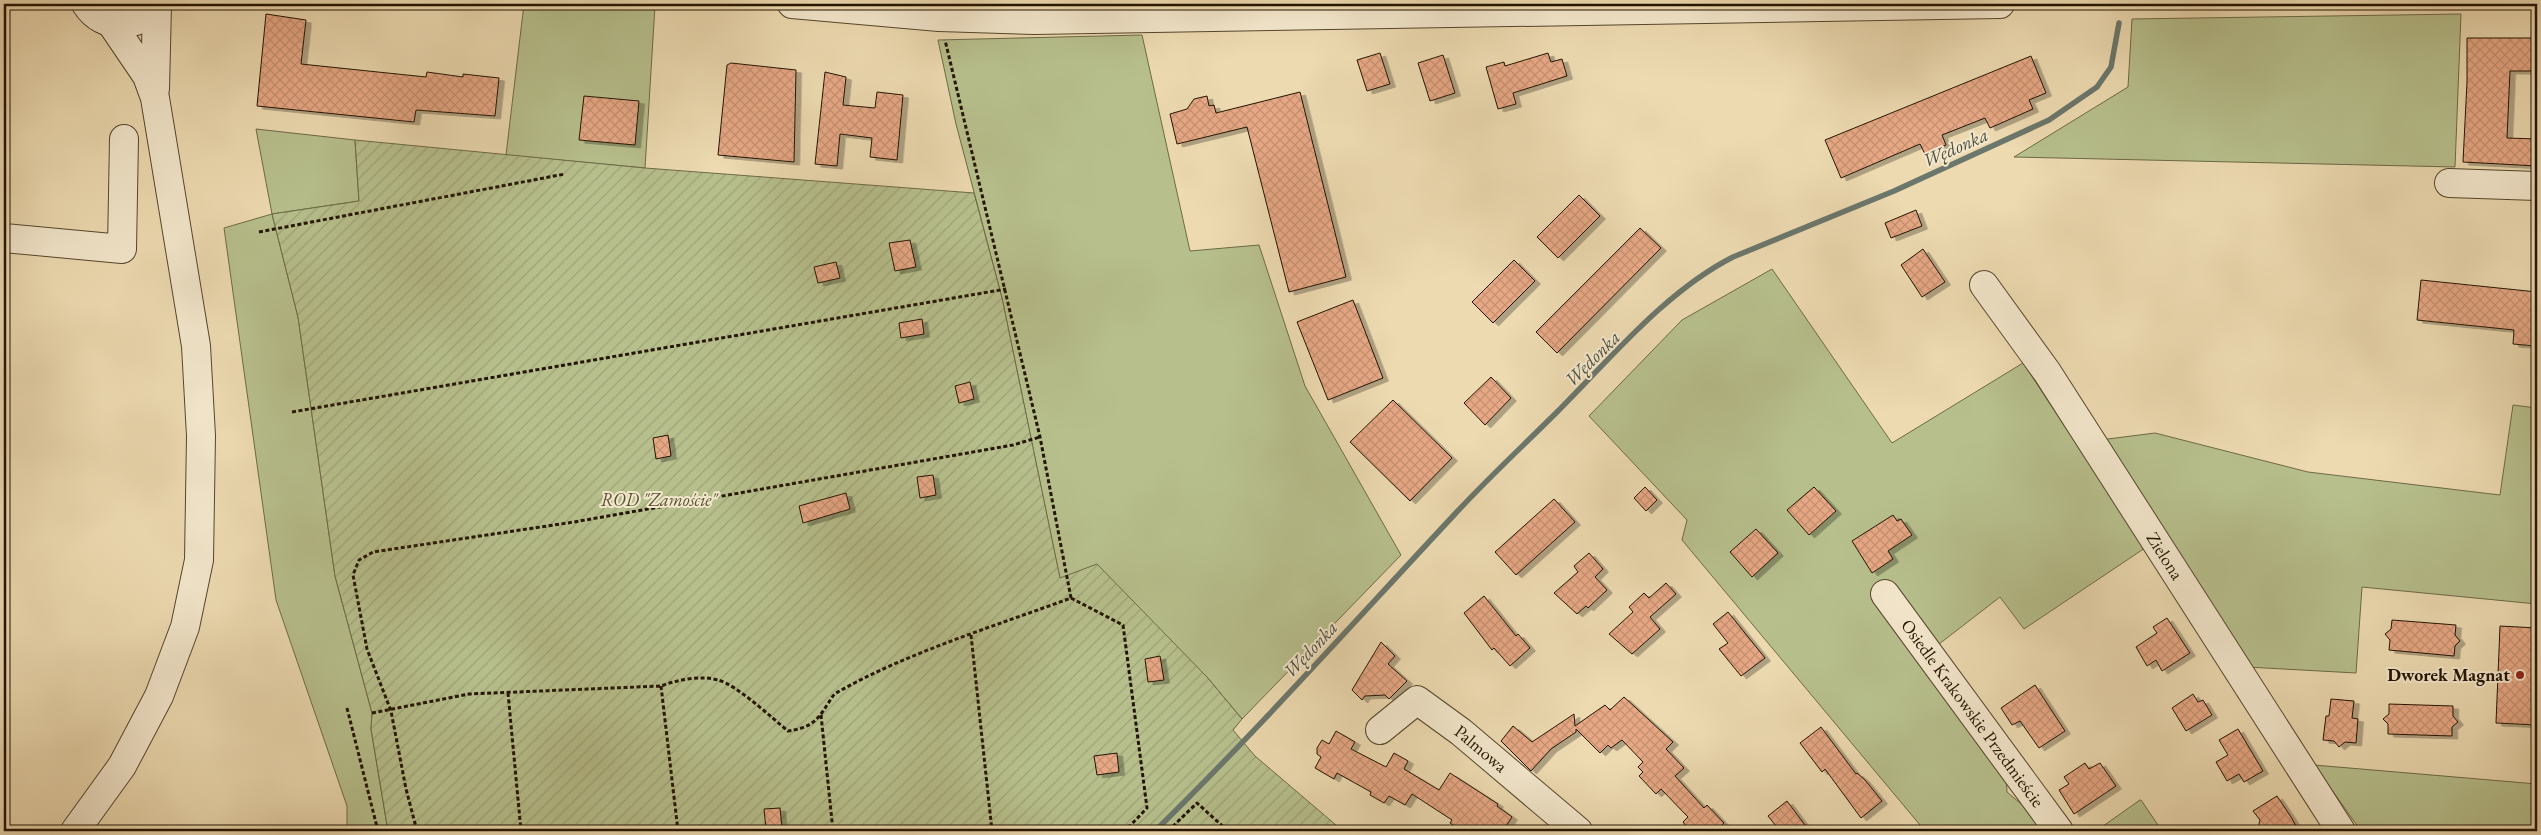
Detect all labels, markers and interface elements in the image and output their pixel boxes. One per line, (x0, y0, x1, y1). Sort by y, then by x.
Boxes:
water label: Wędonka (1919, 122, 1992, 173)
water label: Wędonka (1559, 325, 1626, 392)
park label: ROD "Zamoście" (601, 488, 719, 511)
street label: Zielona (2142, 528, 2190, 585)
street label: Osiedle Krakowskie Przedmieście (1896, 614, 2050, 812)
water label: Wędonka (1278, 616, 1343, 683)
place label: Dworek Magnat (2387, 663, 2510, 686)
marker: Dworek Magnat (2514, 669, 2526, 681)
street label: Palmowa (1450, 719, 1513, 778)

